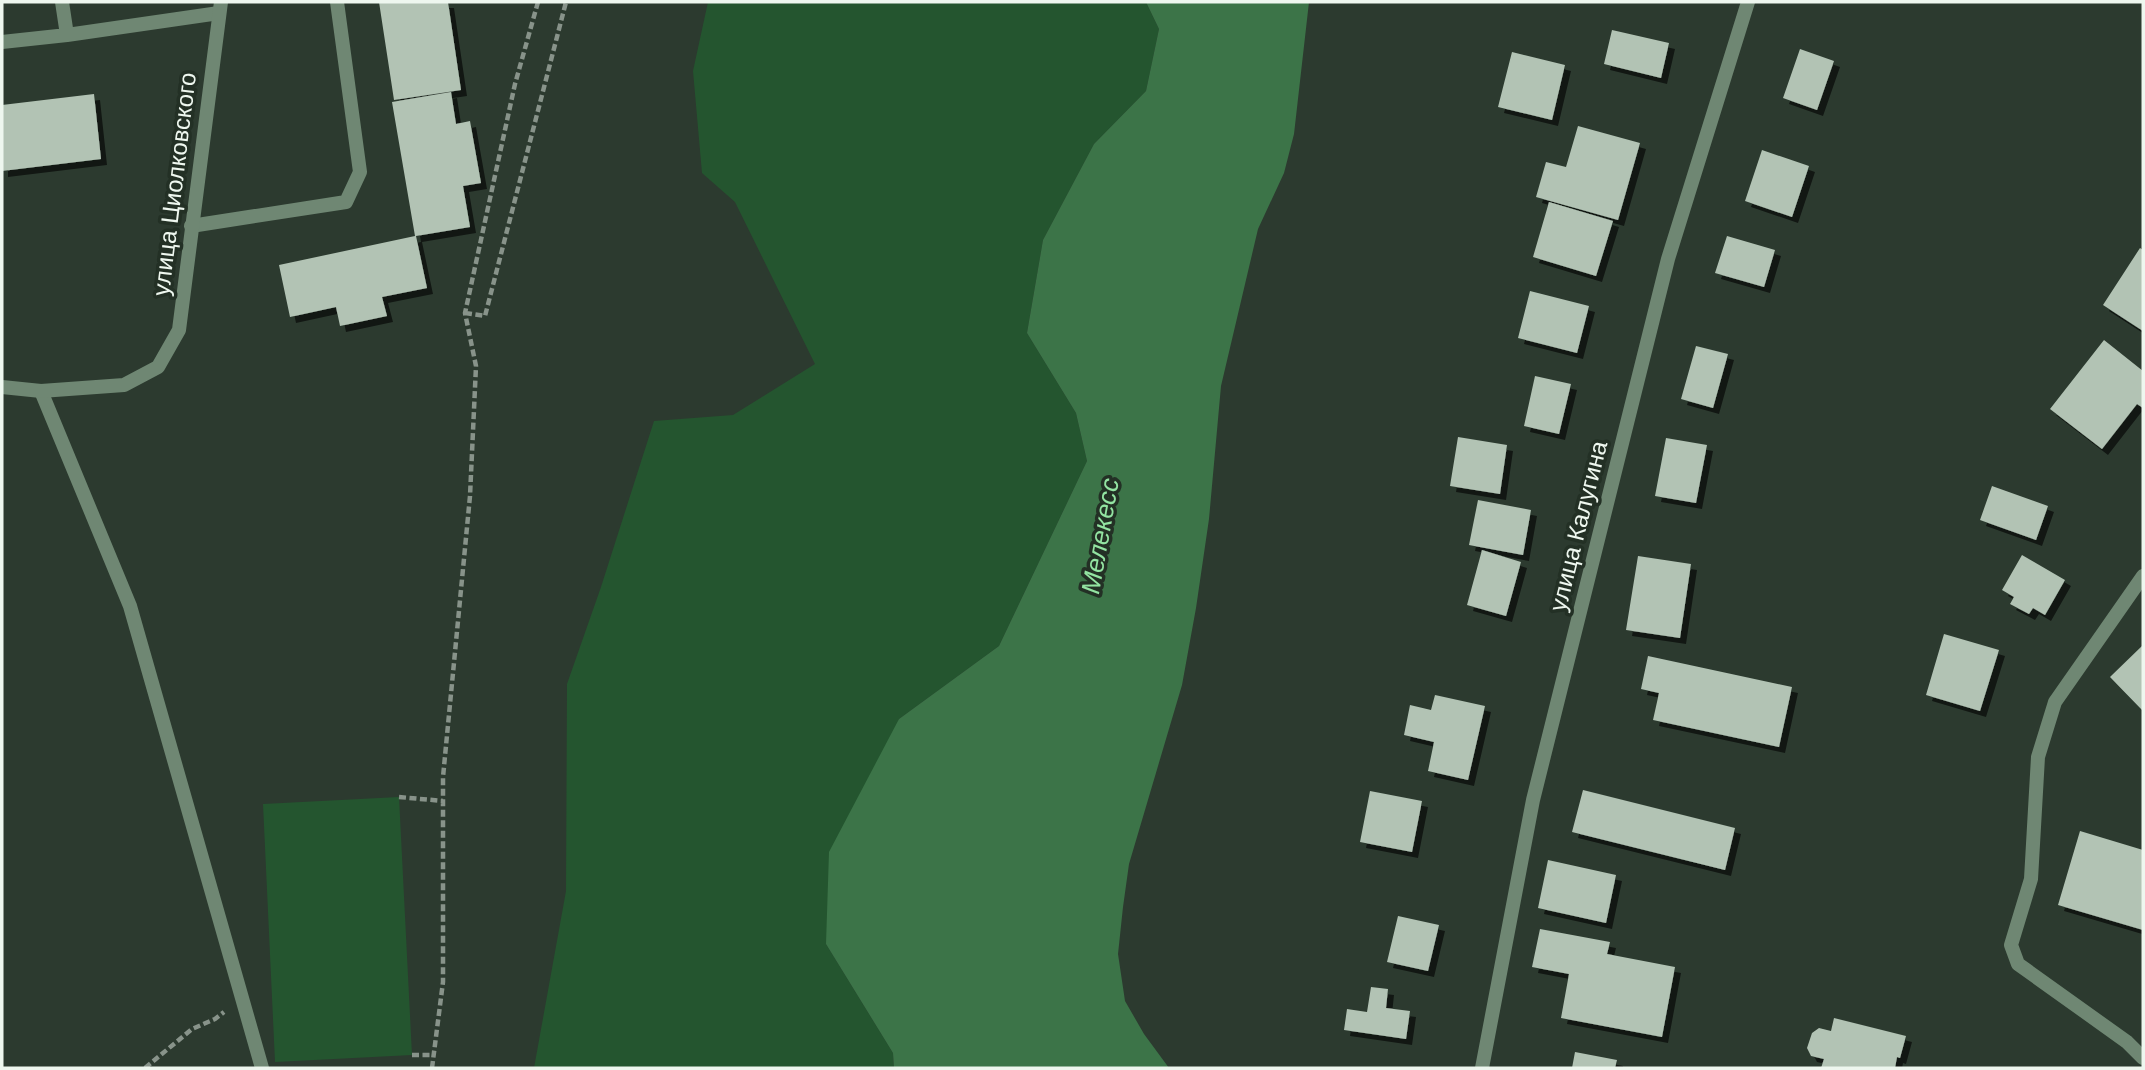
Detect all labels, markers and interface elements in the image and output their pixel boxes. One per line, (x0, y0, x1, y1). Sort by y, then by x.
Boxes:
street label: улица Циолковского (147, 71, 201, 297)
street label: улица Калугина (1544, 437, 1612, 614)
water label: Мелекесс (1075, 476, 1125, 596)

